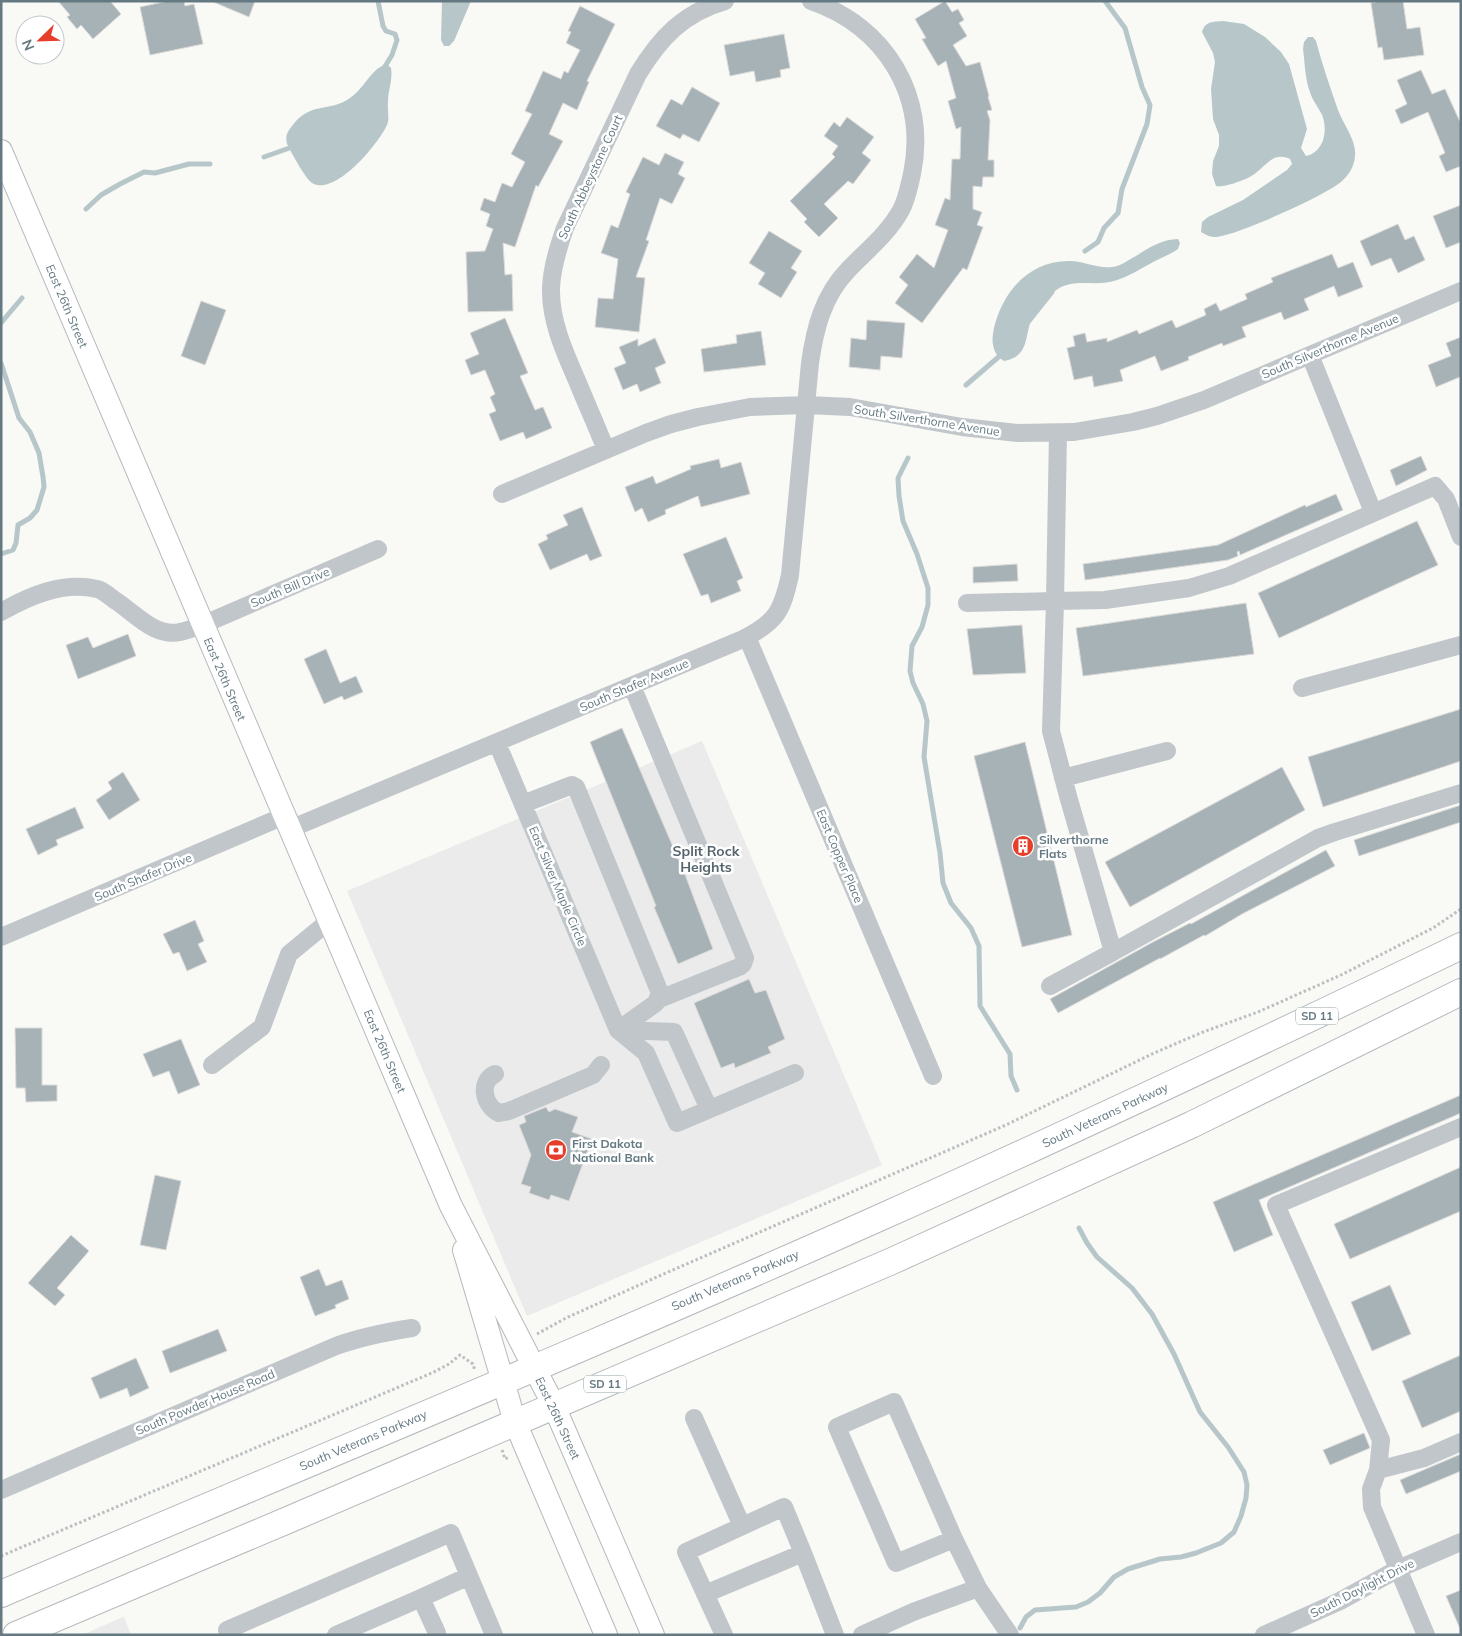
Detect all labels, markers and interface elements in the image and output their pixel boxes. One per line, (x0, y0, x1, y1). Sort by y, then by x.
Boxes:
north arrow (15, 15, 65, 65)
text: N (18, 37, 38, 53)
street label: South Abbeystone Court (555, 112, 625, 242)
street label: East 26th Street (43, 262, 91, 350)
street label: South Silverthorne Avenue (1259, 310, 1401, 382)
street label: South Silverthorne Avenue (853, 401, 1001, 439)
street label: South Bill Drive (248, 564, 332, 610)
street label: East 26th Street (201, 635, 249, 723)
street label: South Shafer Avenue (577, 655, 691, 715)
street label: East Copper Place (813, 807, 867, 905)
street label: East Silver Maple Circle (526, 824, 590, 948)
place label: Silverthorne Flats (1039, 832, 1109, 861)
building icon: Silverthorne Flats (1011, 834, 1035, 858)
district label: Split Rock Heights (673, 842, 740, 876)
street label: South Shafer Drive (92, 850, 194, 904)
street label: East 26th Street (361, 1007, 409, 1095)
road number: SD 11 (1296, 1008, 1338, 1024)
street label: South Veterans Parkway (1040, 1079, 1171, 1151)
place label: First Dakota National Bank (572, 1136, 654, 1165)
bank icon: First Dakota National Bank (544, 1138, 568, 1162)
street label: South Veterans Parkway (669, 1246, 802, 1314)
street label: South Powder House Road (133, 1366, 277, 1438)
street label: East 26th Street (532, 1374, 584, 1462)
road number: SD 11 (584, 1376, 626, 1392)
street label: South Veterans Parkway (297, 1406, 430, 1474)
street label: South Daylight Drive (1308, 1555, 1416, 1621)

